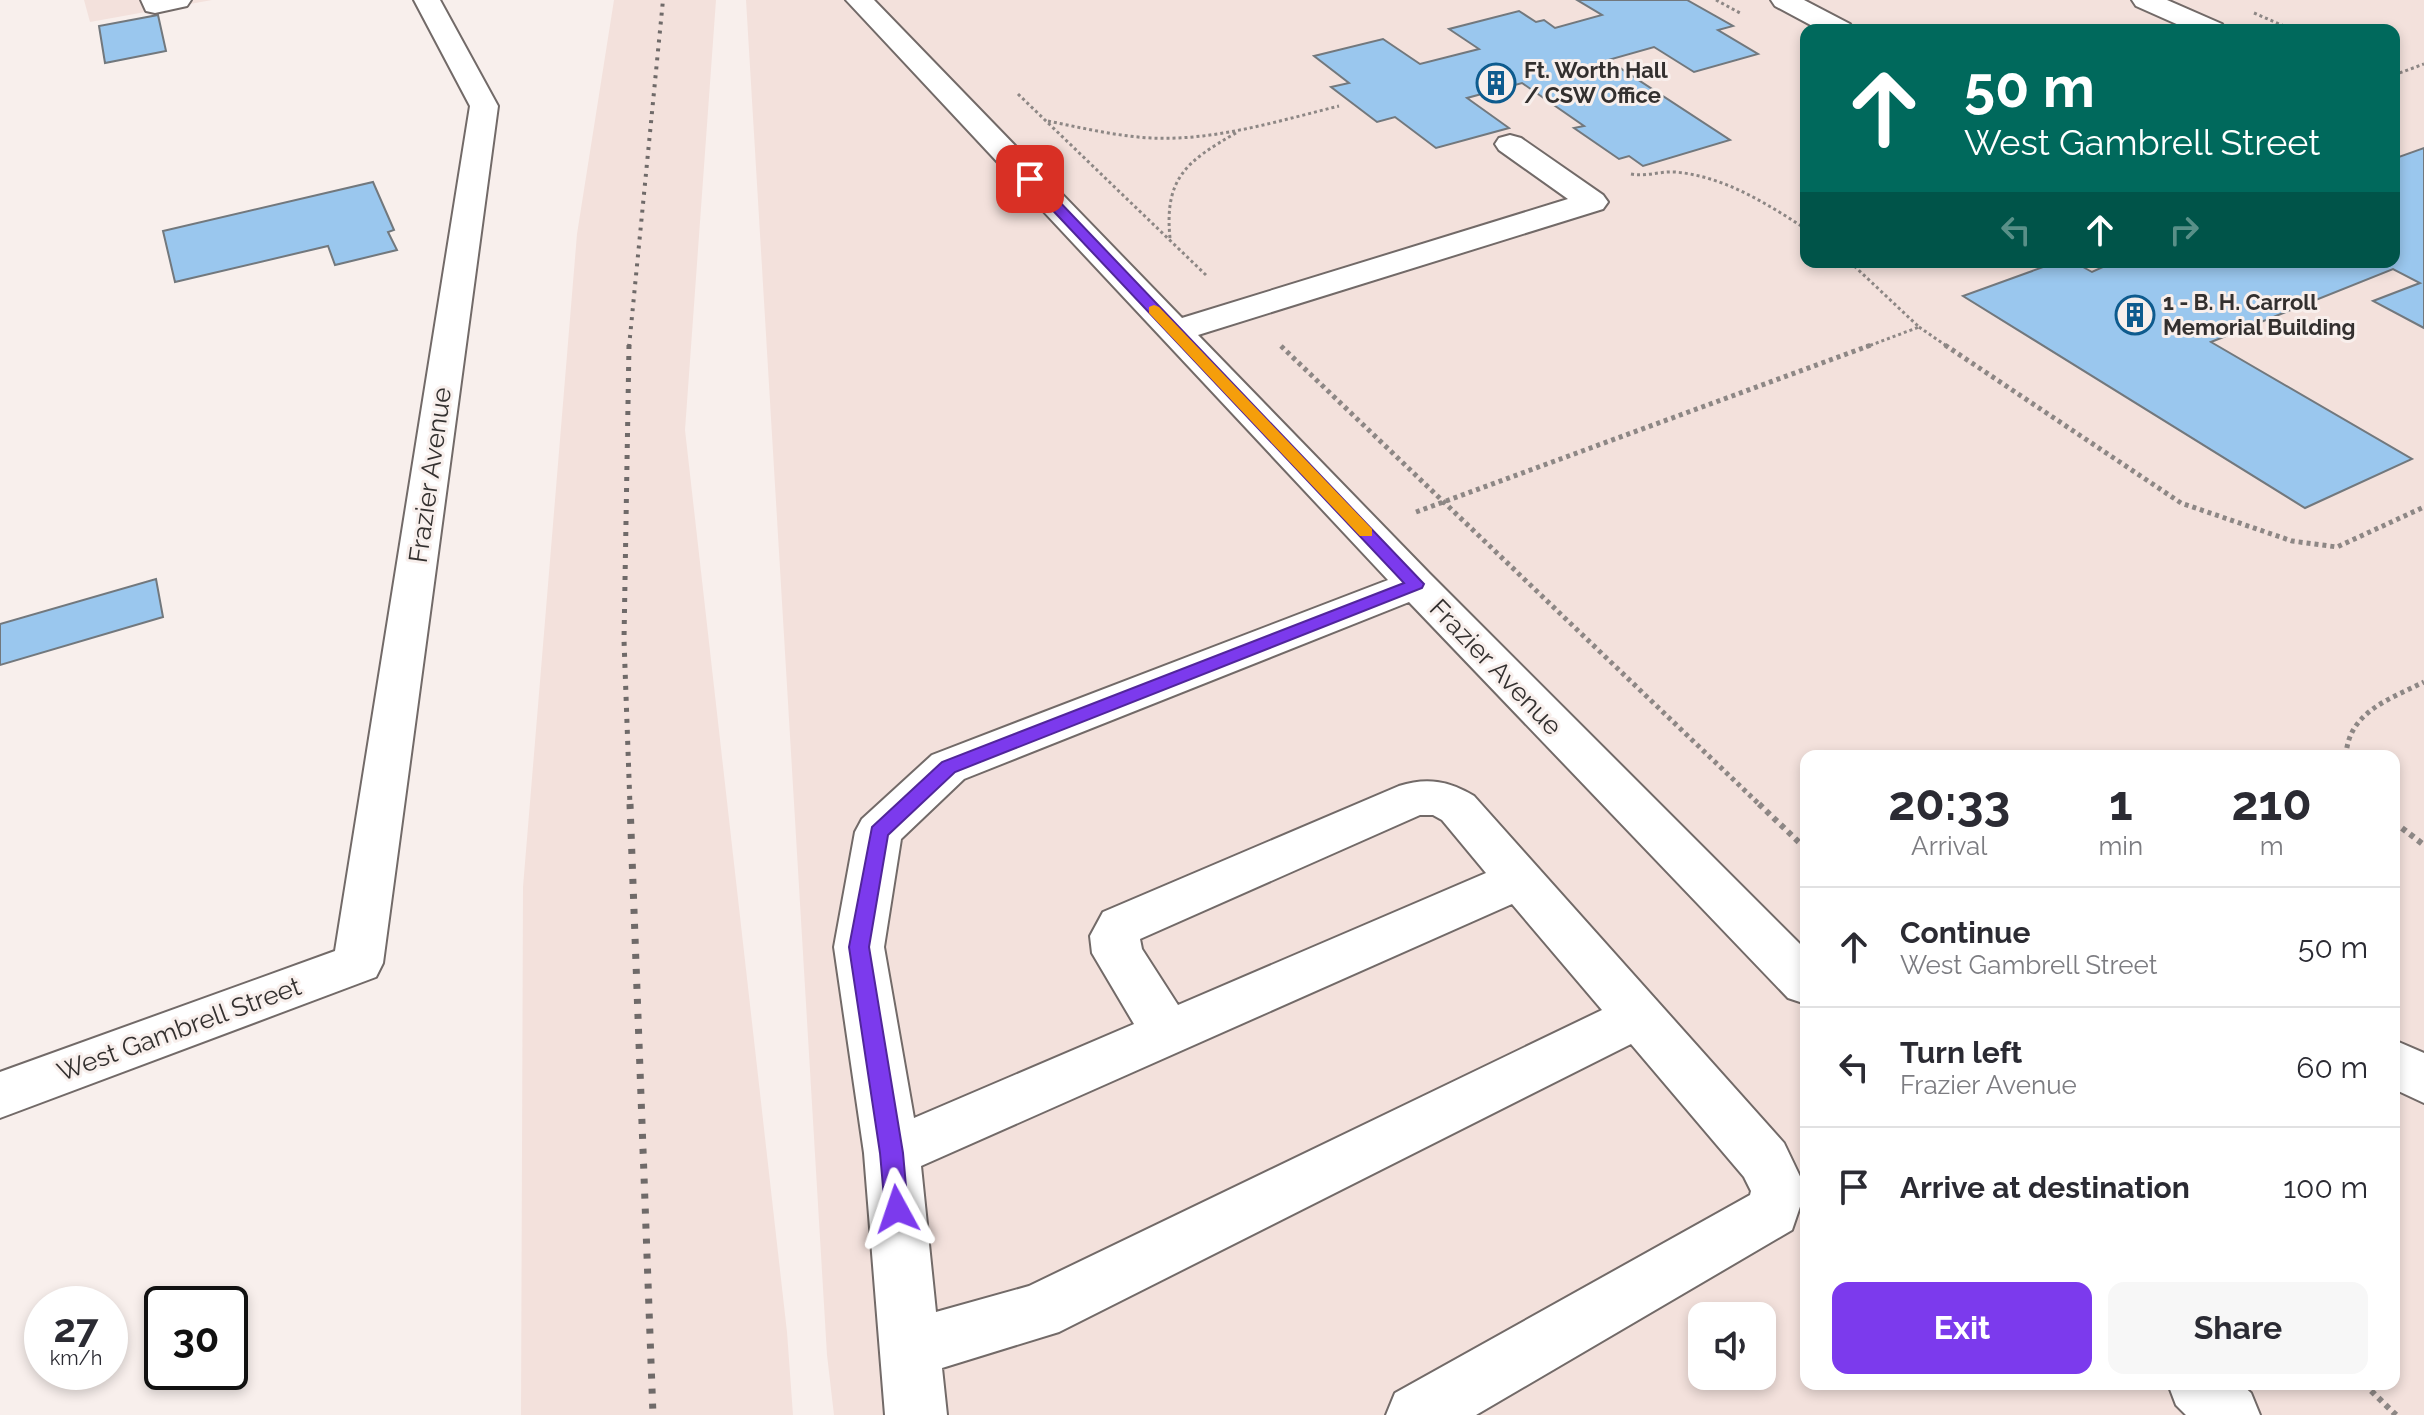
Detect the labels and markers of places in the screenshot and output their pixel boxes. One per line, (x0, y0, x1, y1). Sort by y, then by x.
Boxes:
place label: Ft. Worth Hall / CSW Office (1524, 57, 1669, 108)
building icon: Ft. Worth Hall / CSW Office (1475, 62, 1517, 104)
pin (996, 145, 1064, 213)
place label: 1 - B. H. Carroll Memorial Building (2163, 289, 2355, 340)
building icon: 1 - B. H. Carroll Memorial Building (2114, 294, 2156, 336)

